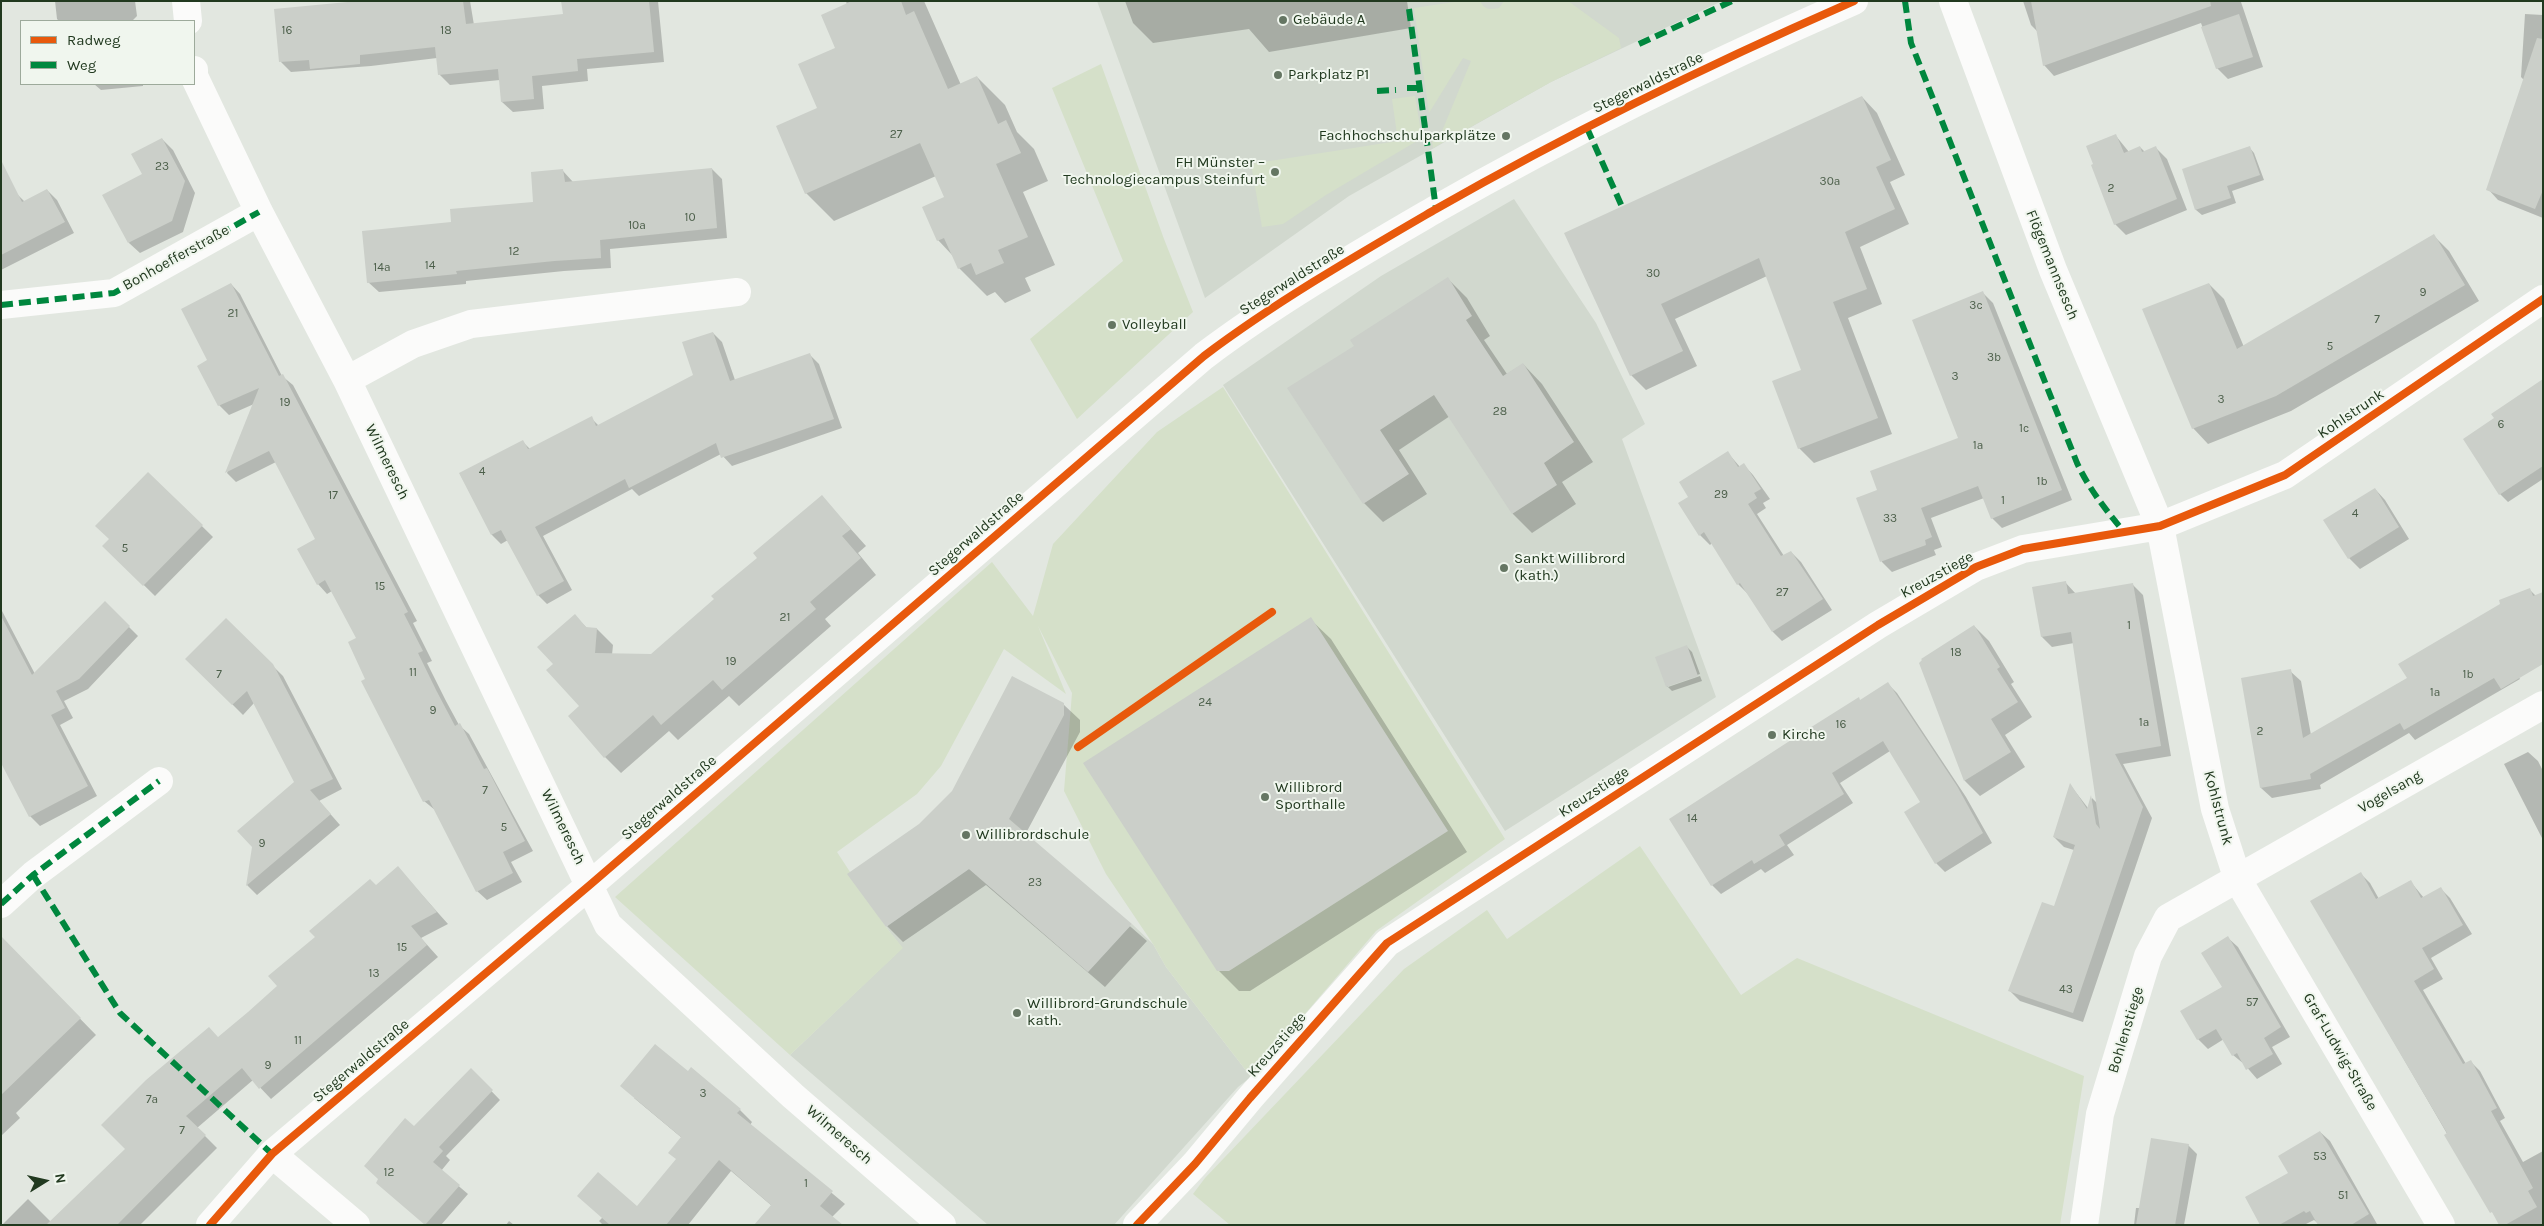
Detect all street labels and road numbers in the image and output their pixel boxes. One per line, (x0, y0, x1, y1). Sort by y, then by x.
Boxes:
street label: Stegerwaldstraße (1590, 49, 1706, 117)
street label: Flögemannsesch (2022, 207, 2082, 323)
street label: Bonhoefferstraße (120, 221, 232, 295)
street label: Stegerwaldstraße (1236, 240, 1348, 320)
street label: Kohlstrunk (2314, 385, 2388, 443)
street label: Wilmeresch (361, 421, 413, 503)
street label: Stegerwaldstraße (925, 488, 1027, 580)
street label: Kreuzstiege (1898, 548, 1976, 602)
street label: Stegerwaldstraße (618, 752, 720, 844)
street label: Kreuzstiege (1555, 763, 1633, 821)
street label: Vogelsang (2355, 767, 2425, 817)
street label: Kohlstrunk (2199, 769, 2237, 847)
street label: Wilmeresch (537, 786, 589, 868)
street label: Bohlenstiege (2104, 985, 2148, 1075)
street label: Graf-Ludwig-Straße (2299, 990, 2381, 1114)
street label: Kreuzstiege (1244, 1009, 1310, 1081)
street label: Stegerwaldstraße (309, 1015, 413, 1107)
street label: Wilmeresch (802, 1101, 876, 1169)

